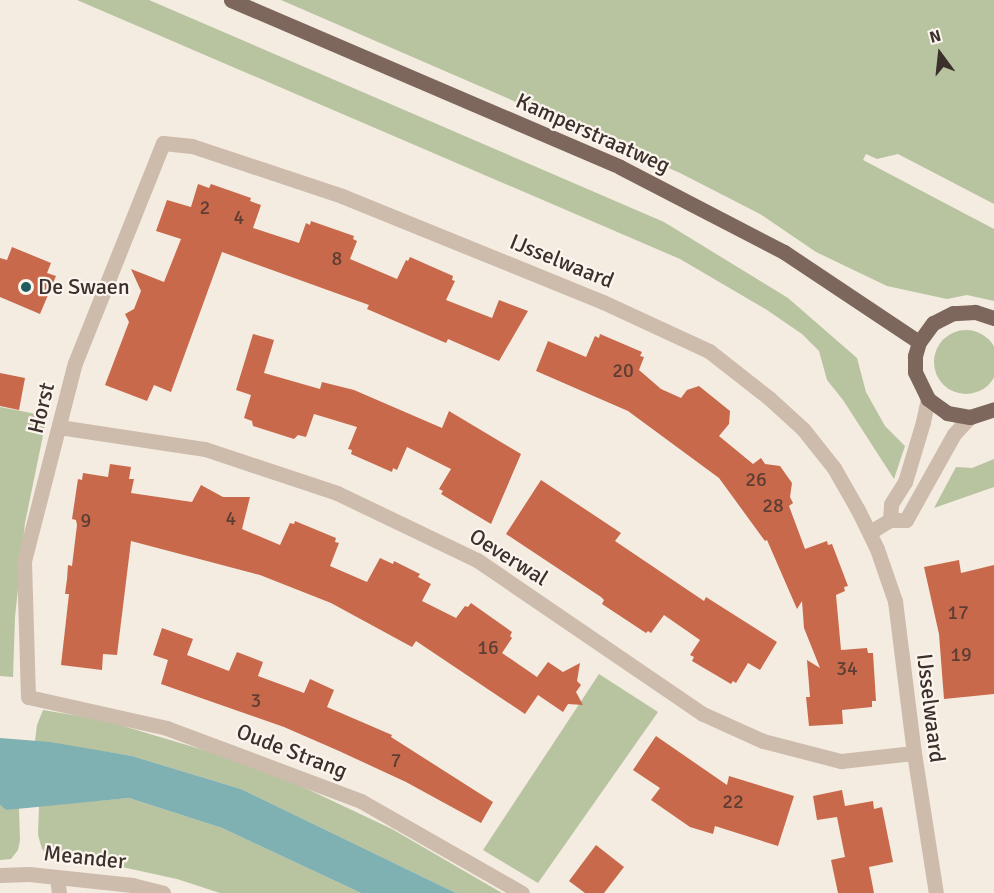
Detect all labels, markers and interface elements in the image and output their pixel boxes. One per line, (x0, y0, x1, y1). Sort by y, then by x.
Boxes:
north arrow (910, 24, 970, 84)
text: N (927, 26, 943, 48)
street label: Kamperstraatweg (512, 87, 674, 179)
house number: 2 (200, 195, 210, 219)
house number: 4 (234, 205, 244, 229)
street label: IJsselwaard (506, 228, 618, 294)
house number: 8 (332, 246, 342, 270)
place label: De Swaen (38, 274, 130, 300)
marker: De Swaen (19, 280, 33, 294)
house number: 20 (612, 358, 634, 382)
street label: Horst (22, 380, 60, 436)
house number: 26 (745, 467, 767, 491)
house number: 28 (762, 493, 784, 517)
house number: 4 (226, 506, 236, 530)
house number: 9 (81, 508, 91, 532)
street label: Oeverwal (465, 523, 553, 591)
house number: 17 (947, 600, 969, 624)
house number: 16 (477, 635, 499, 659)
house number: 19 (950, 642, 972, 666)
street label: IJsselwaard (911, 652, 951, 764)
house number: 34 (836, 656, 858, 680)
house number: 3 (251, 688, 261, 712)
street label: Oude Strang (233, 718, 351, 784)
house number: 7 (391, 748, 401, 772)
house number: 22 (722, 789, 744, 813)
street label: Meander (42, 840, 128, 874)

